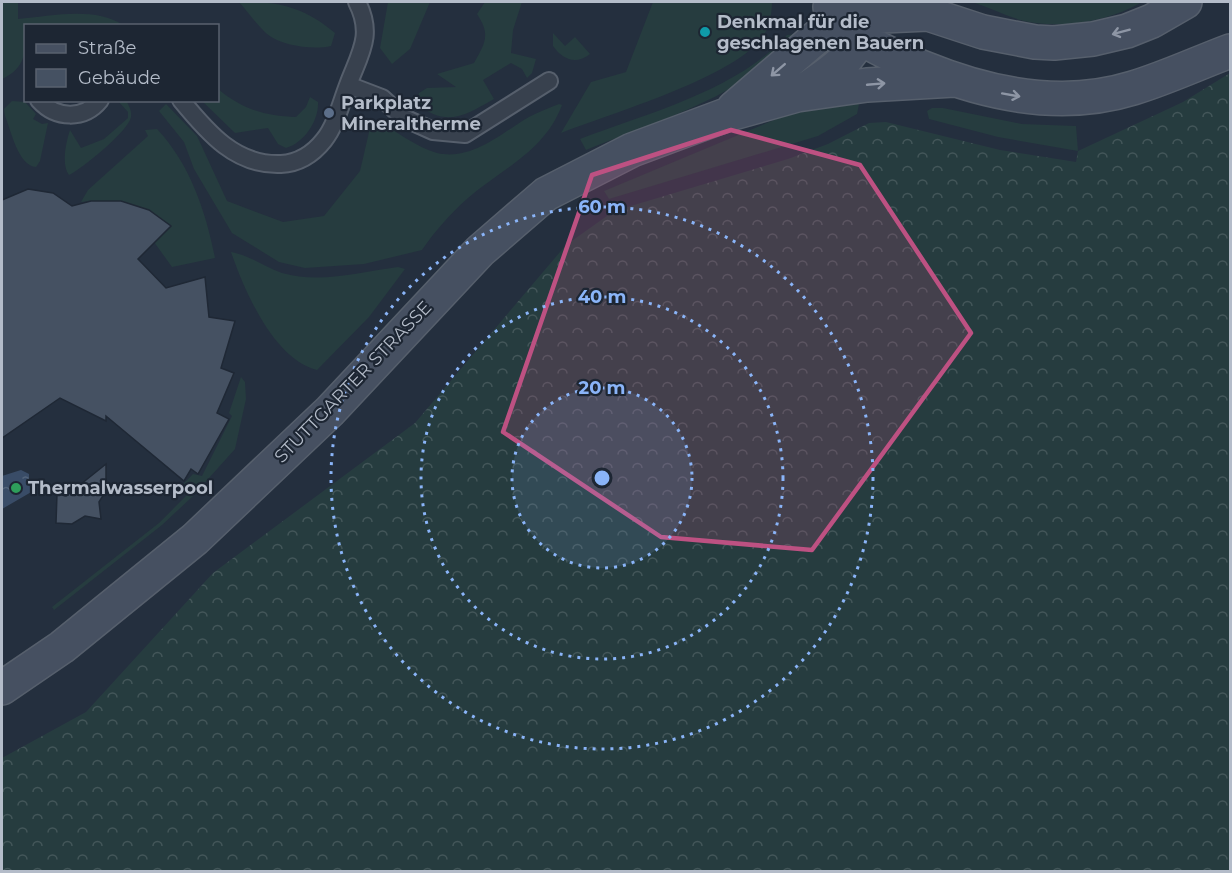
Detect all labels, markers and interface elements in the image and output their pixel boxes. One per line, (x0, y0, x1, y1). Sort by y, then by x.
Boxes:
place label: Denkmal für die geschlagenen Bauern (717, 11, 924, 54)
legend (24, 24, 219, 102)
marker: Denkmal für die geschlagenen Bauern (698, 25, 712, 39)
one-way arrow (1112, 27, 1131, 38)
text: Straße (78, 37, 137, 59)
one-way arrow (771, 63, 786, 77)
text: Gebäude (78, 67, 161, 89)
one-way arrow (865, 78, 885, 89)
one-way arrow (1001, 89, 1020, 100)
place label: Parkplatz Mineraltherme (341, 92, 481, 135)
marker: Parkplatz Mineraltherme (322, 106, 336, 120)
text: 60 m (578, 196, 626, 218)
text: 40 m (578, 286, 626, 308)
street label: STUTTGARTER STRASSE (270, 296, 436, 468)
text: 20 m (579, 377, 625, 399)
centre of rings (592, 468, 612, 488)
place label: Thermalwasserpool (28, 477, 213, 499)
marker: Thermalwasserpool (9, 481, 23, 495)

